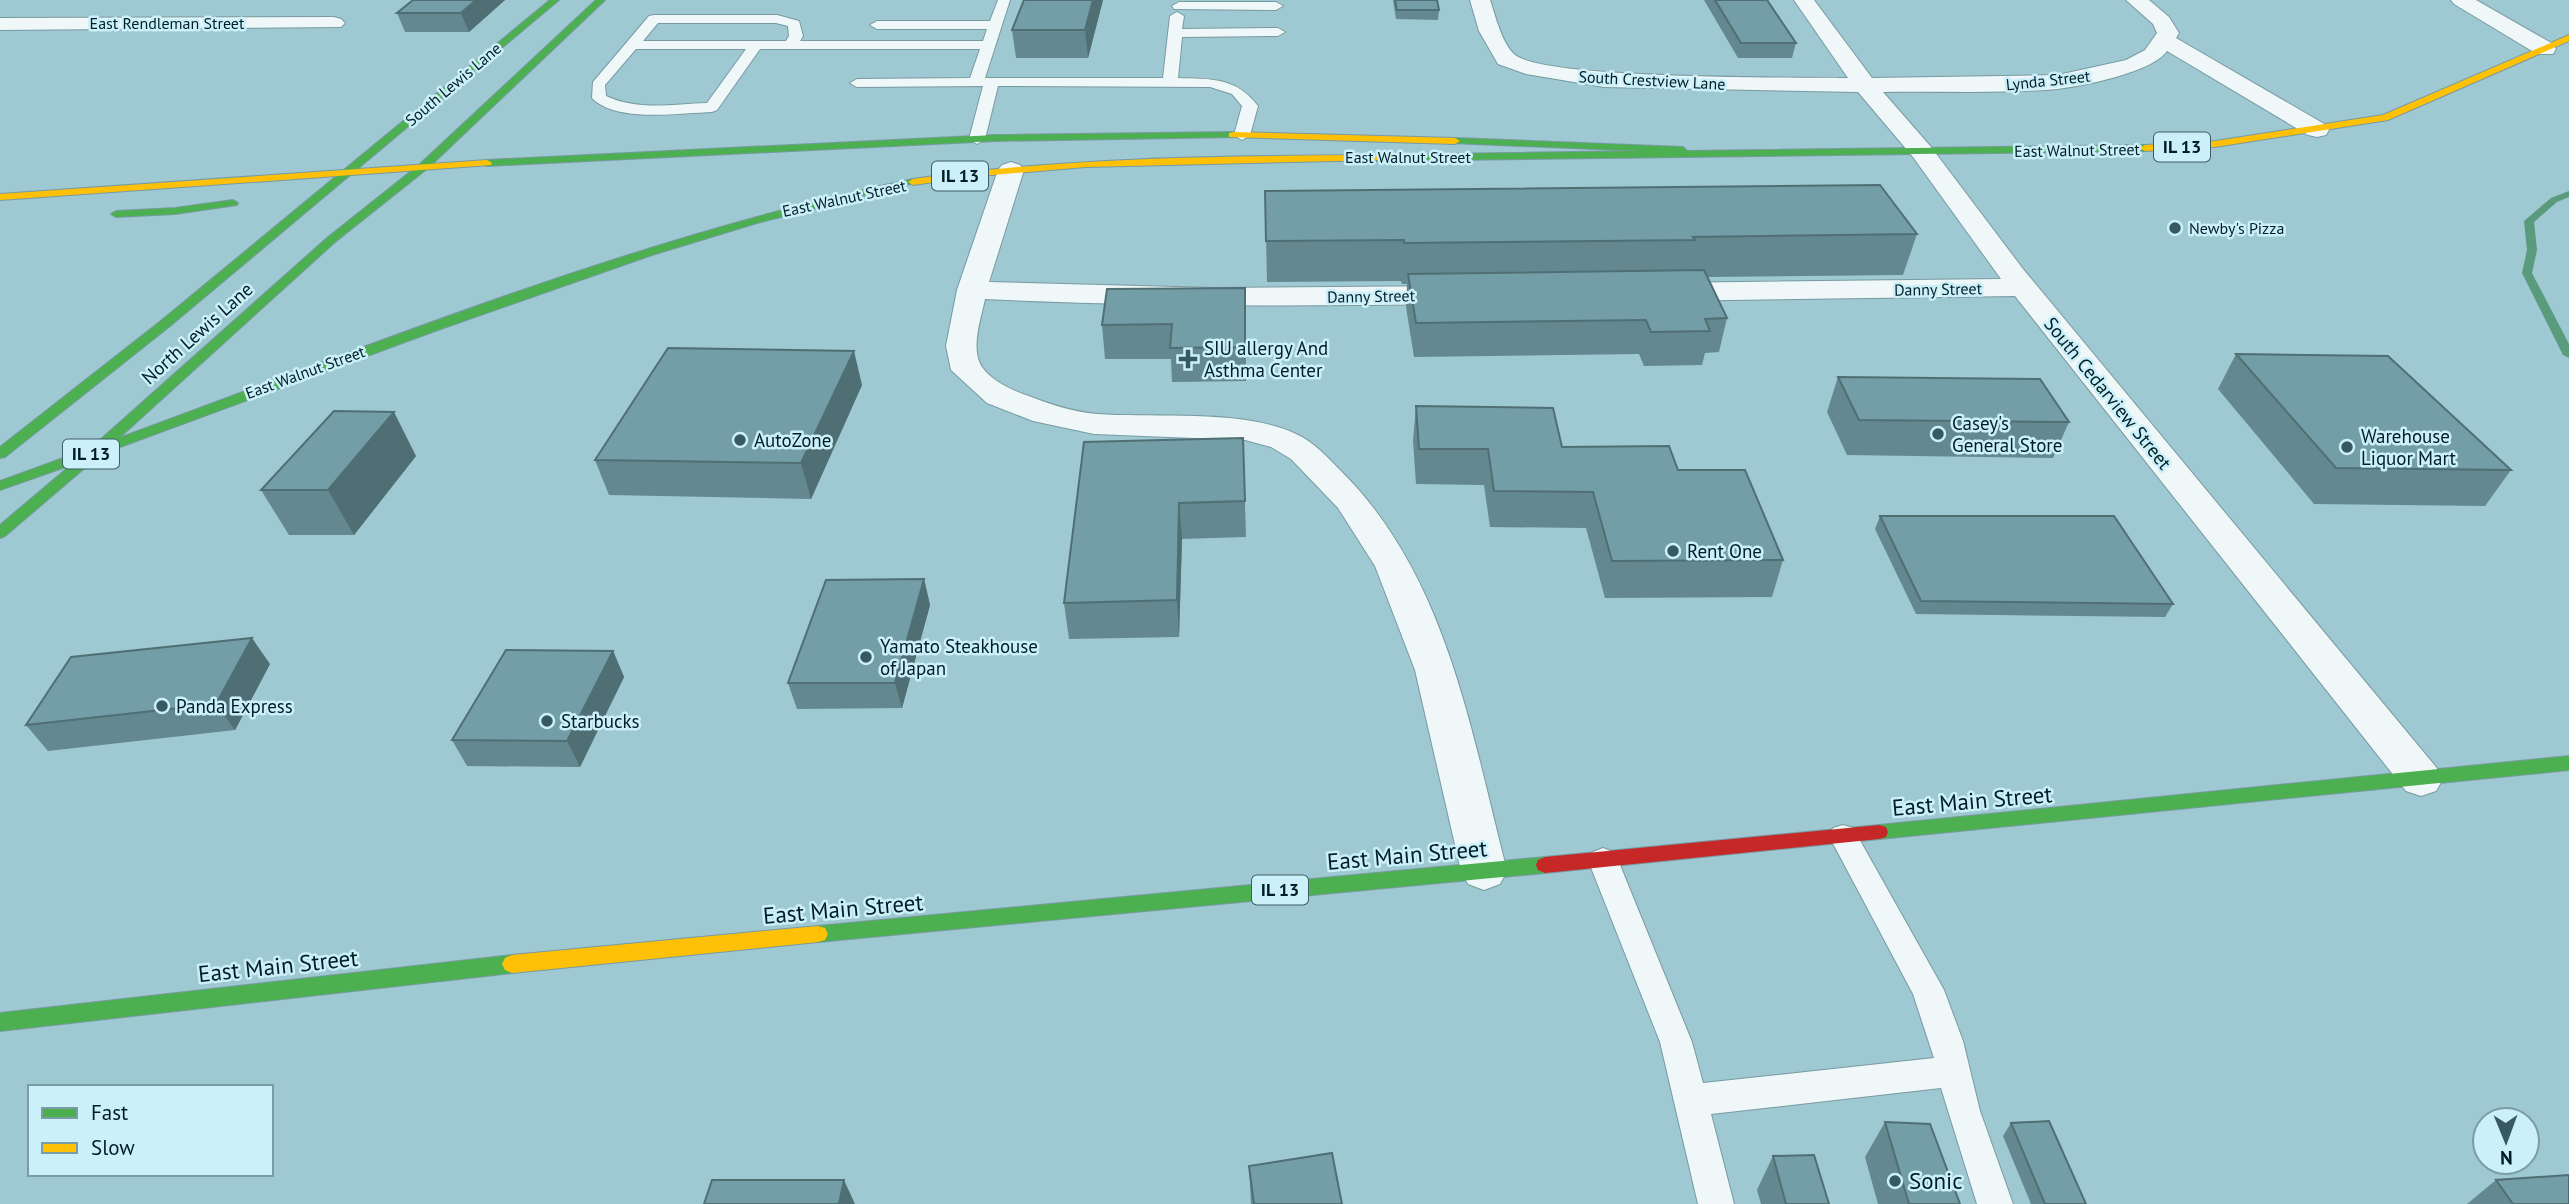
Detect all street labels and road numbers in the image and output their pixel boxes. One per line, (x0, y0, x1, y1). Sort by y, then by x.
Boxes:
street label: East Rendleman Street (90, 13, 245, 33)
street label: South Lewis Lane (401, 38, 505, 130)
street label: South Crestview Lane (1578, 66, 1726, 94)
street label: Lynda Street (2005, 66, 2092, 94)
road number: IL 13 (2154, 132, 2210, 162)
street label: East Walnut Street (2014, 139, 2141, 161)
street label: East Walnut Street (1345, 147, 1471, 167)
road number: IL 13 (932, 162, 988, 190)
street label: East Walnut Street (780, 175, 908, 221)
street label: North Lewis Lane (137, 277, 257, 389)
street label: Danny Street (1894, 278, 1983, 300)
street label: Danny Street (1327, 285, 1416, 307)
street label: South Cedarview Street (2039, 312, 2177, 474)
street label: East Walnut Street (242, 341, 368, 403)
road number: IL 13 (63, 440, 119, 468)
street label: East Main Street (1891, 779, 2053, 822)
street label: East Main Street (1326, 833, 1488, 876)
road number: IL 13 (1252, 876, 1308, 904)
street label: East Main Street (762, 887, 924, 930)
street label: East Main Street (197, 943, 360, 988)

